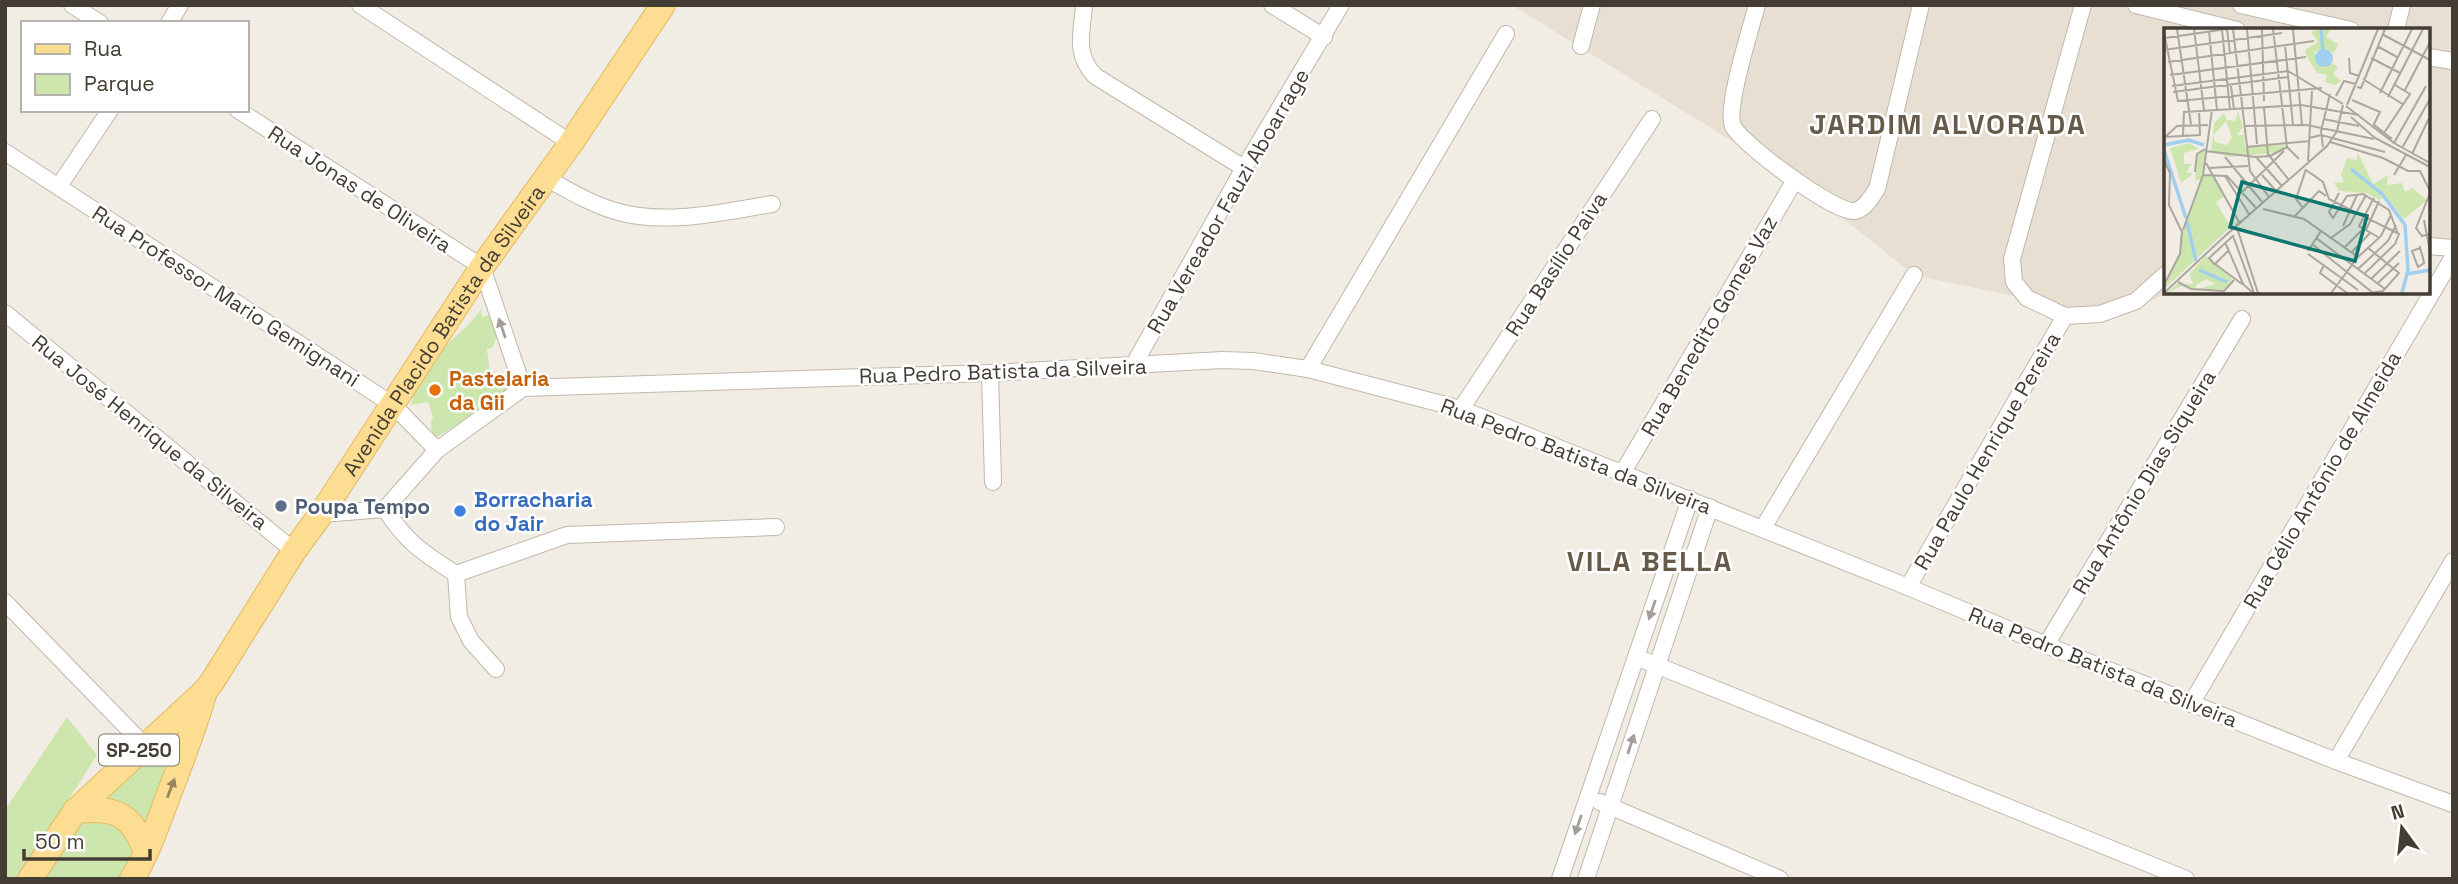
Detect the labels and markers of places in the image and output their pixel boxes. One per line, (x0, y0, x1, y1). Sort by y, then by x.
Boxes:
place label: Pastelaria da Gii (449, 365, 549, 416)
marker: Pastelaria da Gii (427, 382, 443, 398)
place label: Borracharia do Jair (474, 486, 593, 537)
place label: Poupa Tempo (295, 493, 430, 520)
marker: Poupa Tempo (273, 498, 289, 514)
marker: Borracharia do Jair (452, 503, 468, 519)

